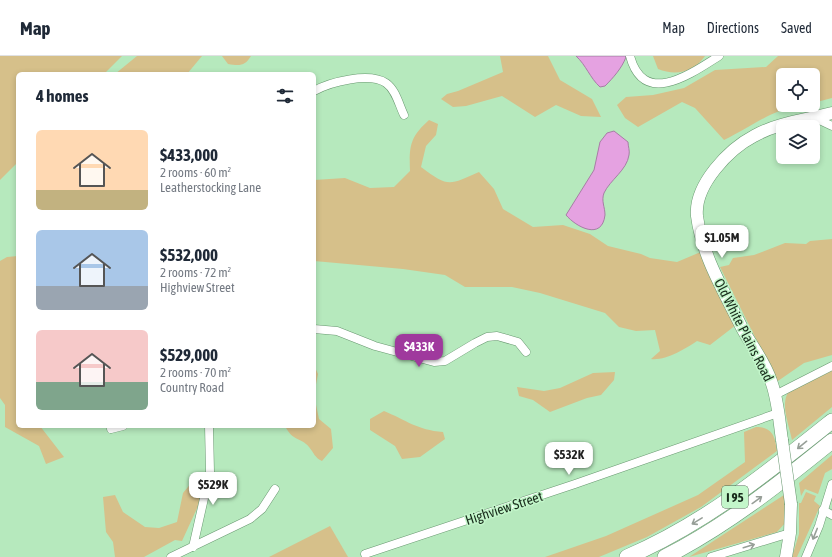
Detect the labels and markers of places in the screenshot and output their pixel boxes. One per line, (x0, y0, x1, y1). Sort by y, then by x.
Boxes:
pin: $1.05M (689, 225, 755, 259)
pin: $433K (391, 334, 447, 368)
pin: $532K (541, 442, 597, 476)
pin: $529K (185, 472, 241, 506)

